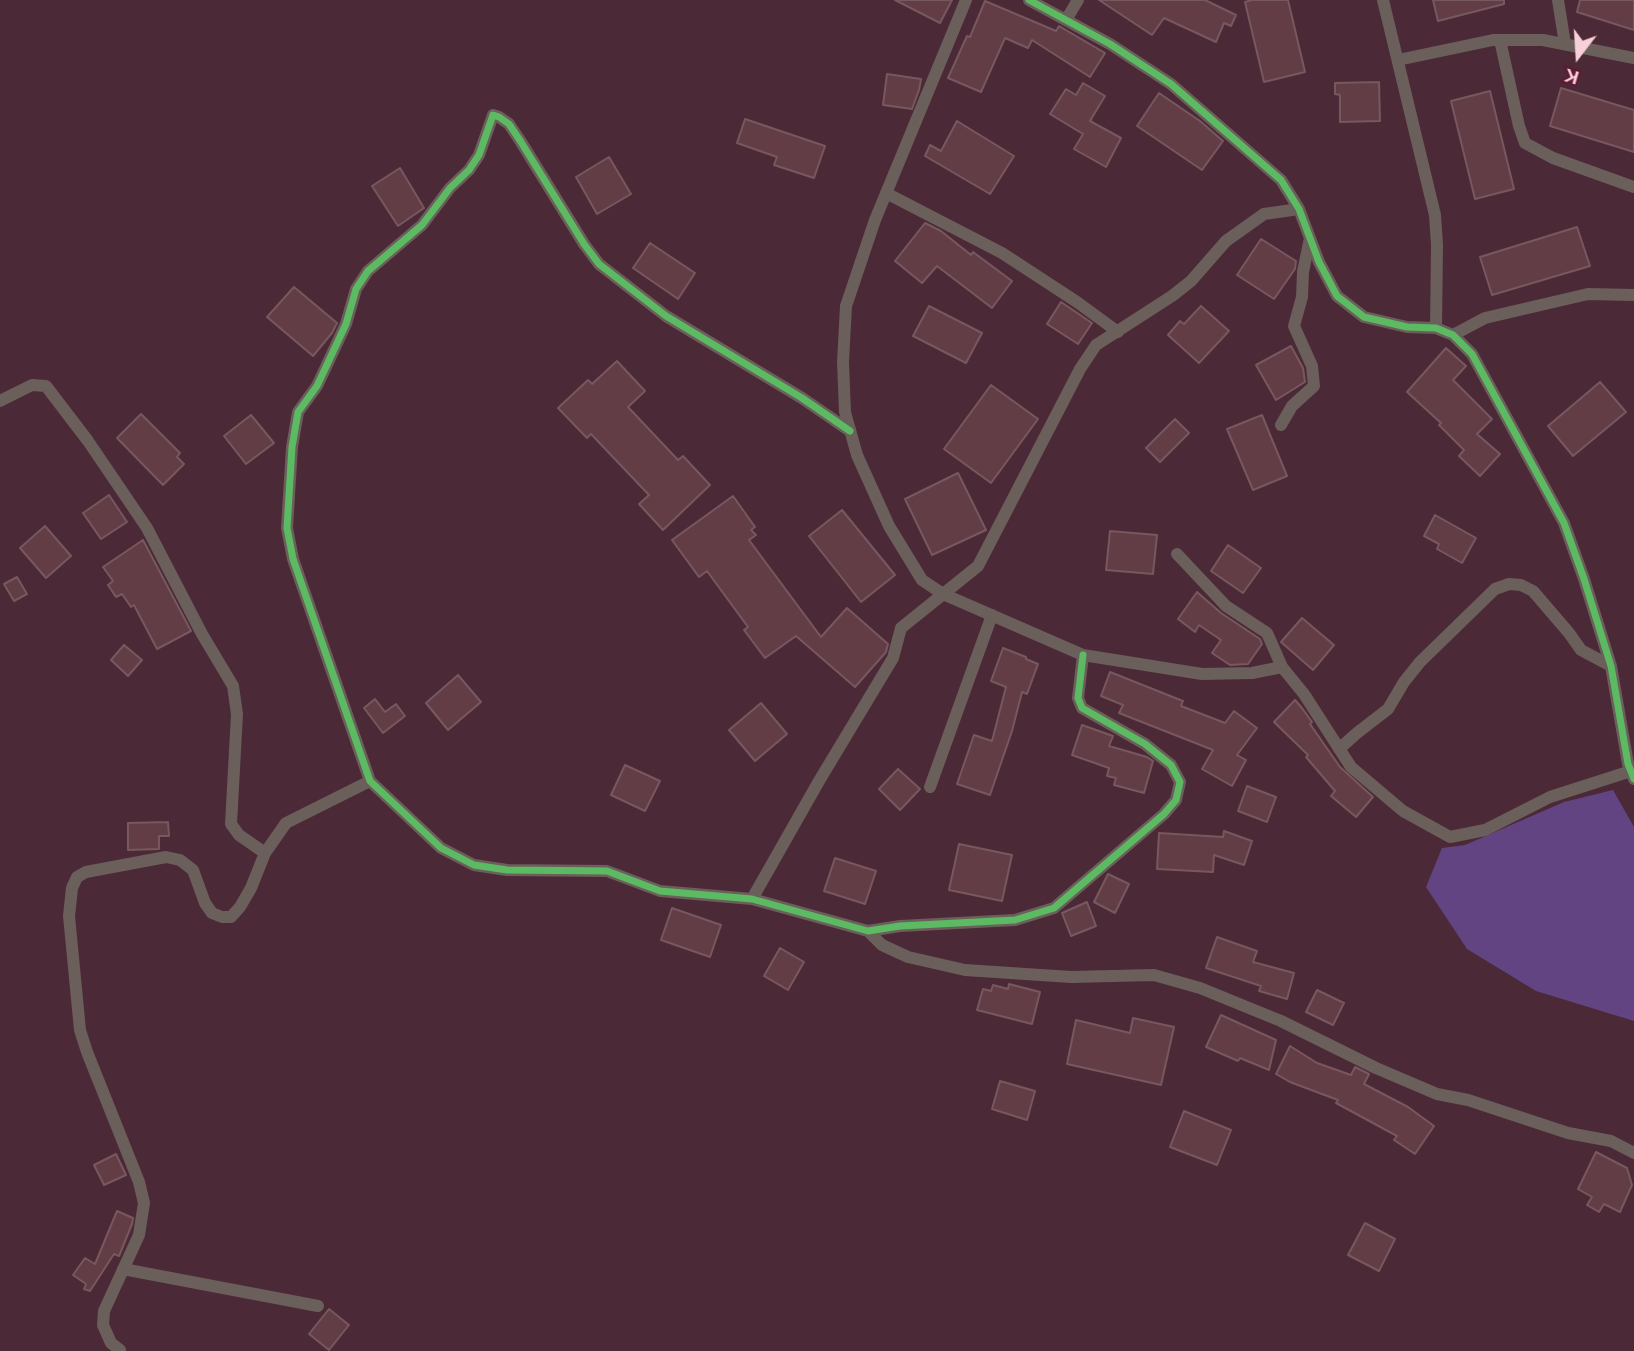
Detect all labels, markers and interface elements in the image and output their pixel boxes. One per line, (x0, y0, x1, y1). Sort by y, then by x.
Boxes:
north arrow (1543, 21, 1613, 91)
text: K (1562, 65, 1581, 89)

